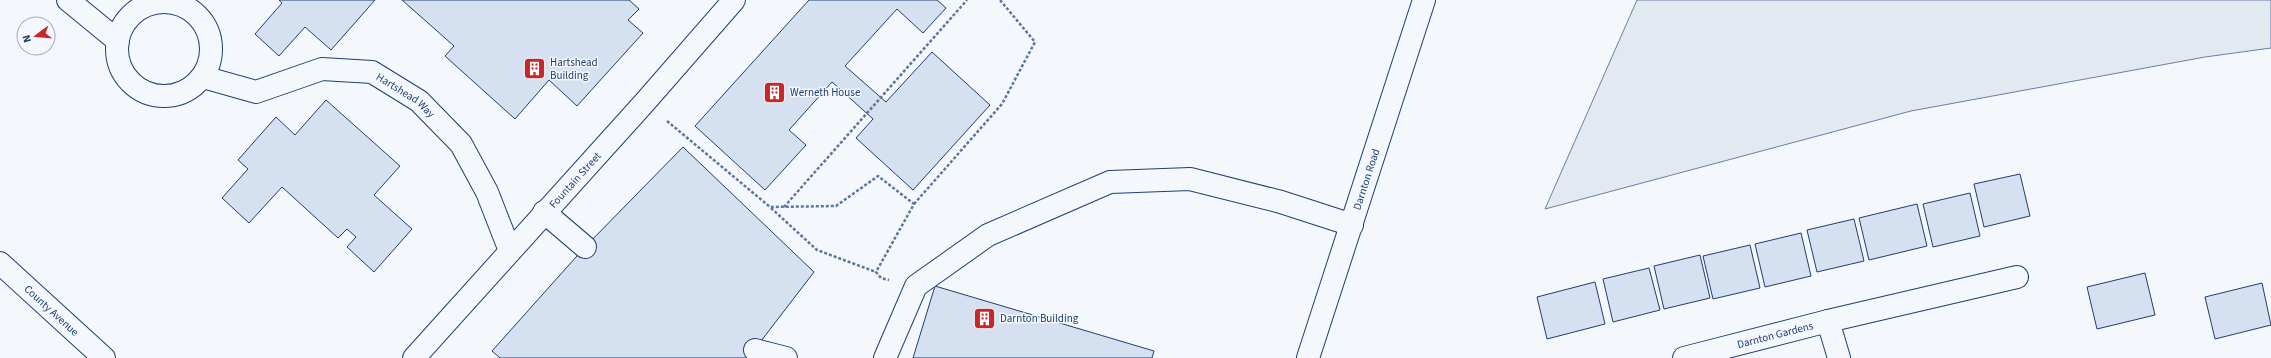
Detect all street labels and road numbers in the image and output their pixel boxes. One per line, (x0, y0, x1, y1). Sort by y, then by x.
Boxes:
street label: Hartshead Way (373, 69, 438, 121)
street label: Darnton Road (1349, 147, 1383, 212)
street label: Fountain Street (546, 149, 605, 211)
street label: County Avenue (21, 282, 82, 340)
street label: Darnton Gardens (1735, 318, 1815, 352)

